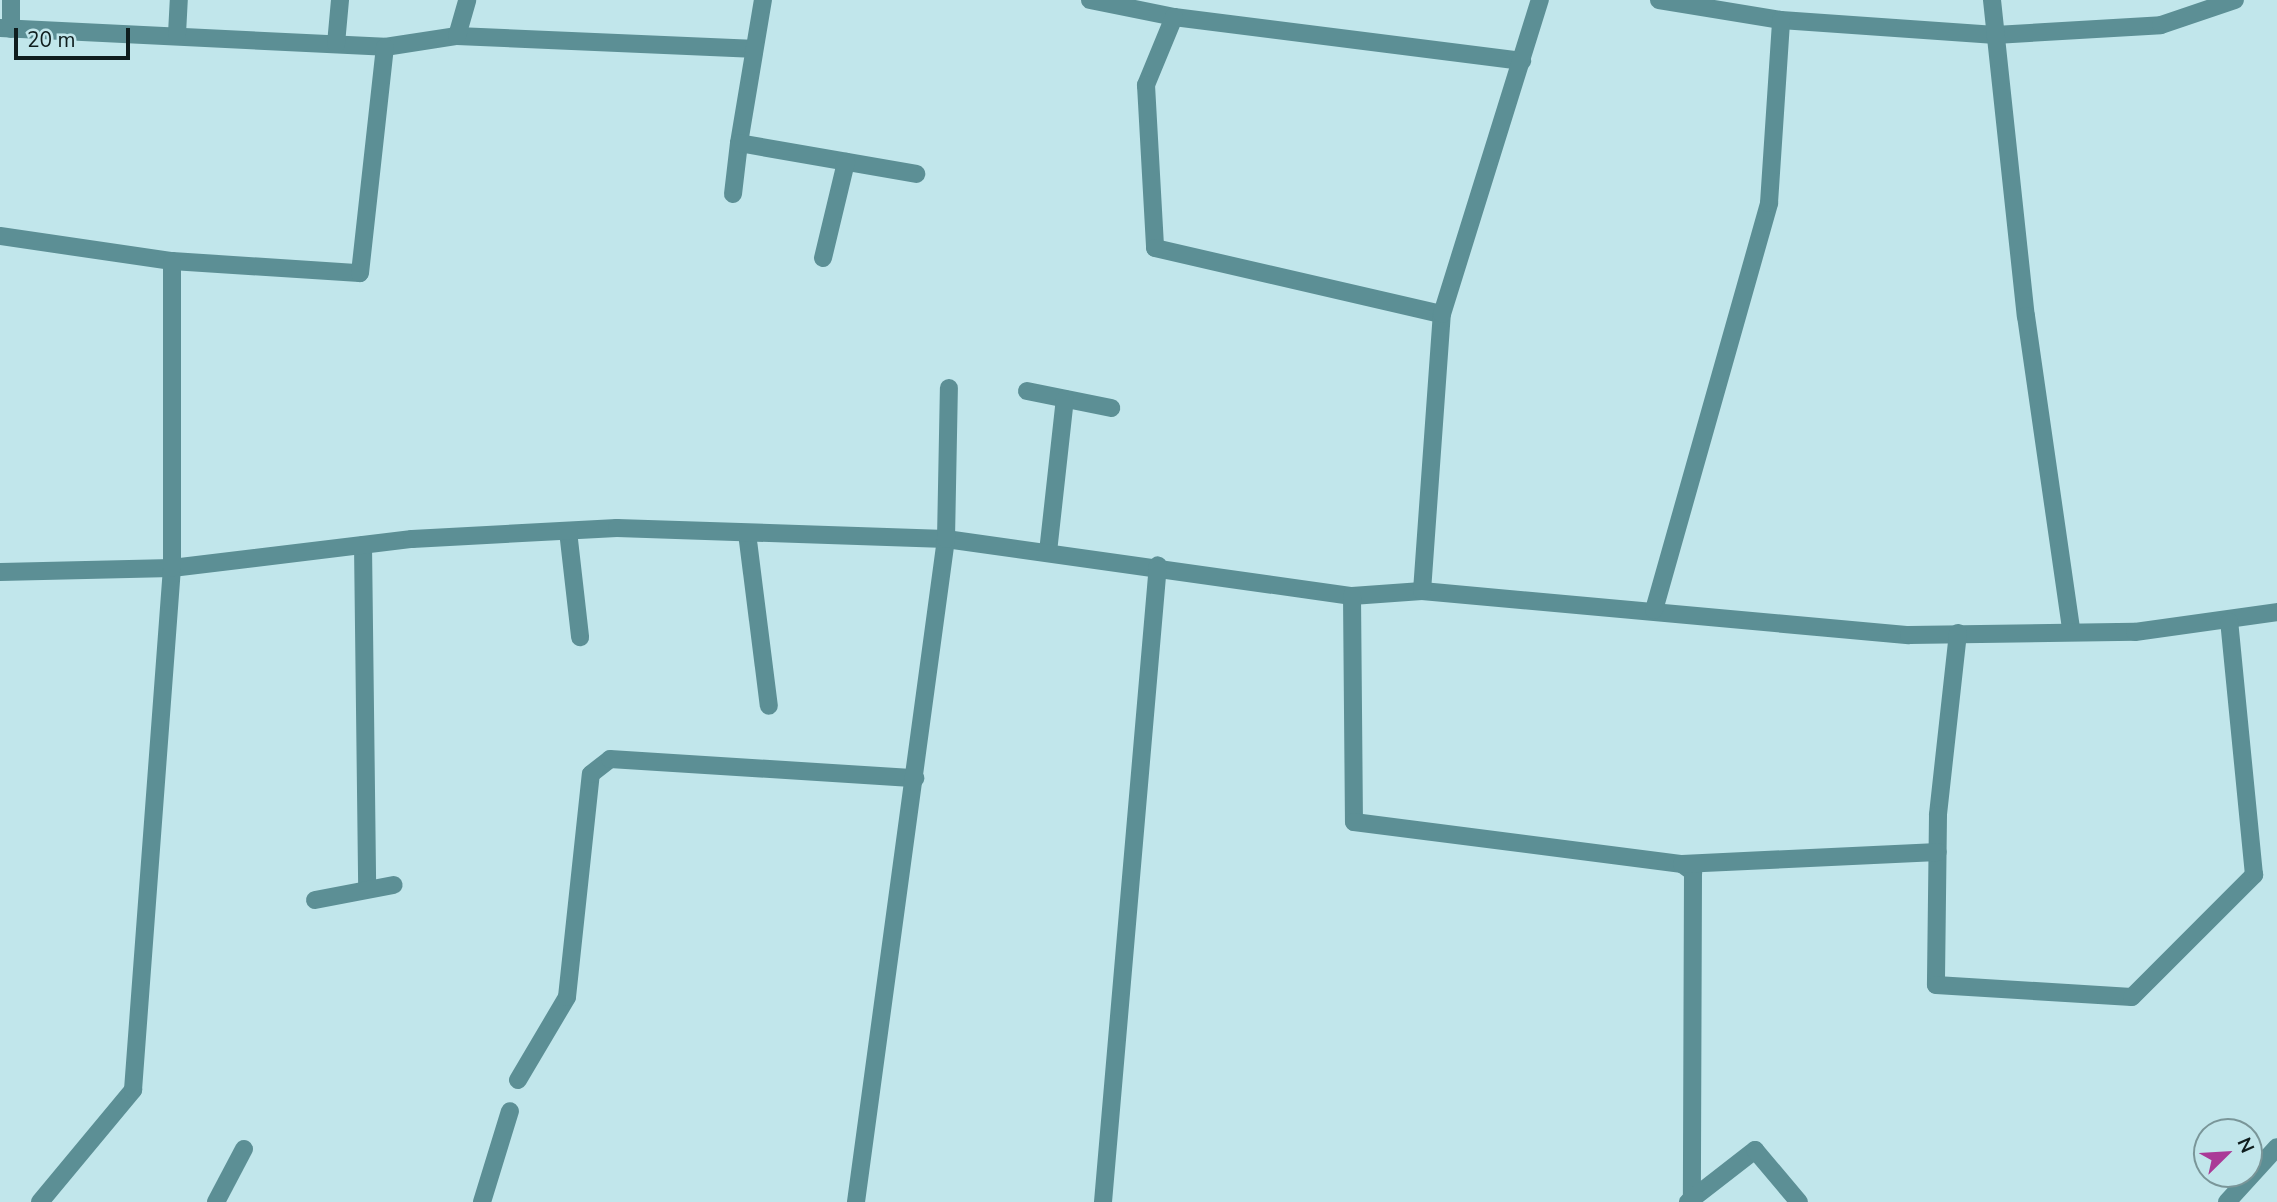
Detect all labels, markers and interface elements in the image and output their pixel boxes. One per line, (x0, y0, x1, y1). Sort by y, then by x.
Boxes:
scale bar (18, 14, 133, 58)
text: 20 m (27, 26, 76, 54)
north arrow (2193, 1118, 2263, 1188)
text: N (2231, 1133, 2260, 1157)

